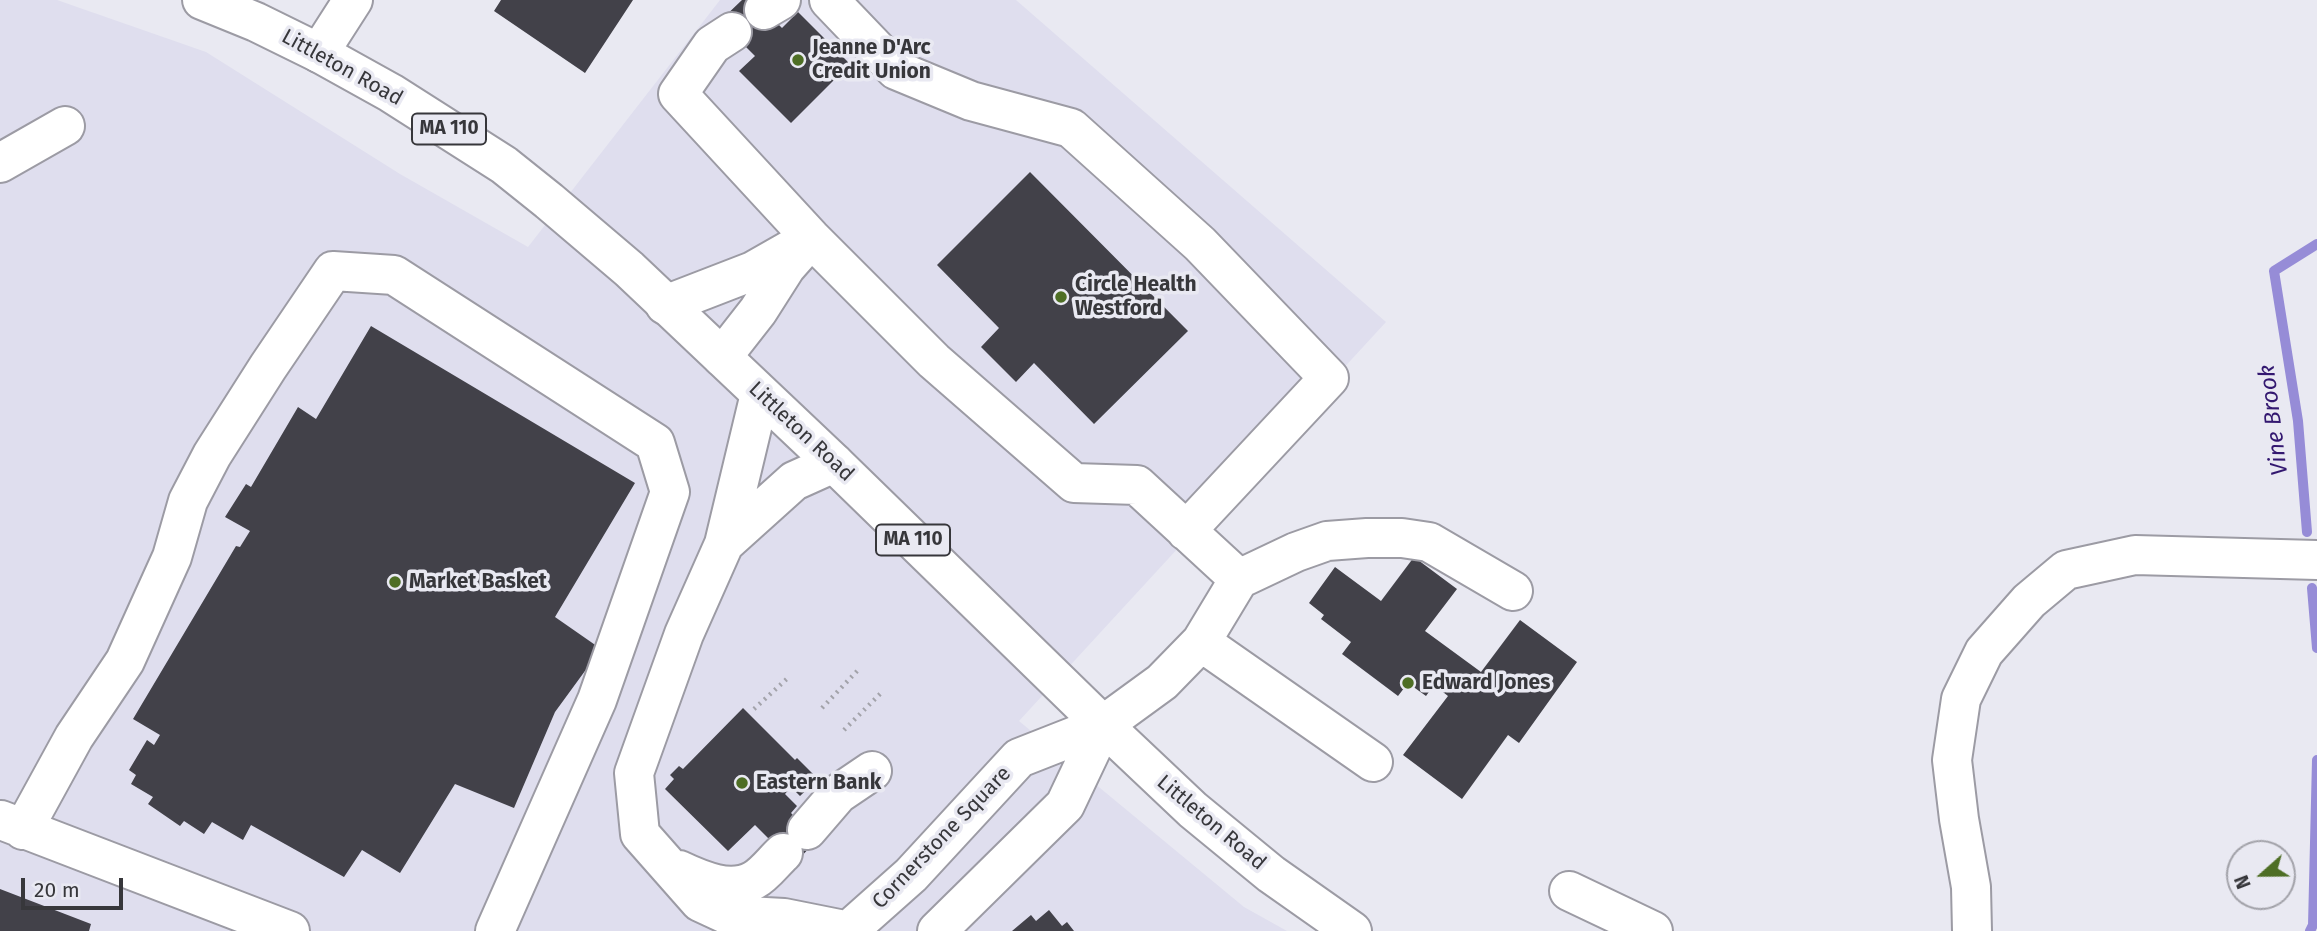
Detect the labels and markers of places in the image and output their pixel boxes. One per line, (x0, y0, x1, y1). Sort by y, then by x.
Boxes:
place label: Jeanne D'Arc Credit Union (812, 35, 931, 85)
marker: Jeanne D'Arc Credit Union (790, 52, 806, 68)
place label: Circle Health Westford (1075, 272, 1197, 322)
marker: Circle Health Westford (1053, 289, 1069, 305)
place label: Market Basket (409, 569, 547, 595)
marker: Market Basket (387, 574, 403, 590)
place label: Edward Jones (1422, 670, 1550, 696)
marker: Edward Jones (1400, 675, 1416, 691)
place label: Eastern Bank (756, 770, 881, 796)
marker: Eastern Bank (734, 775, 750, 791)

